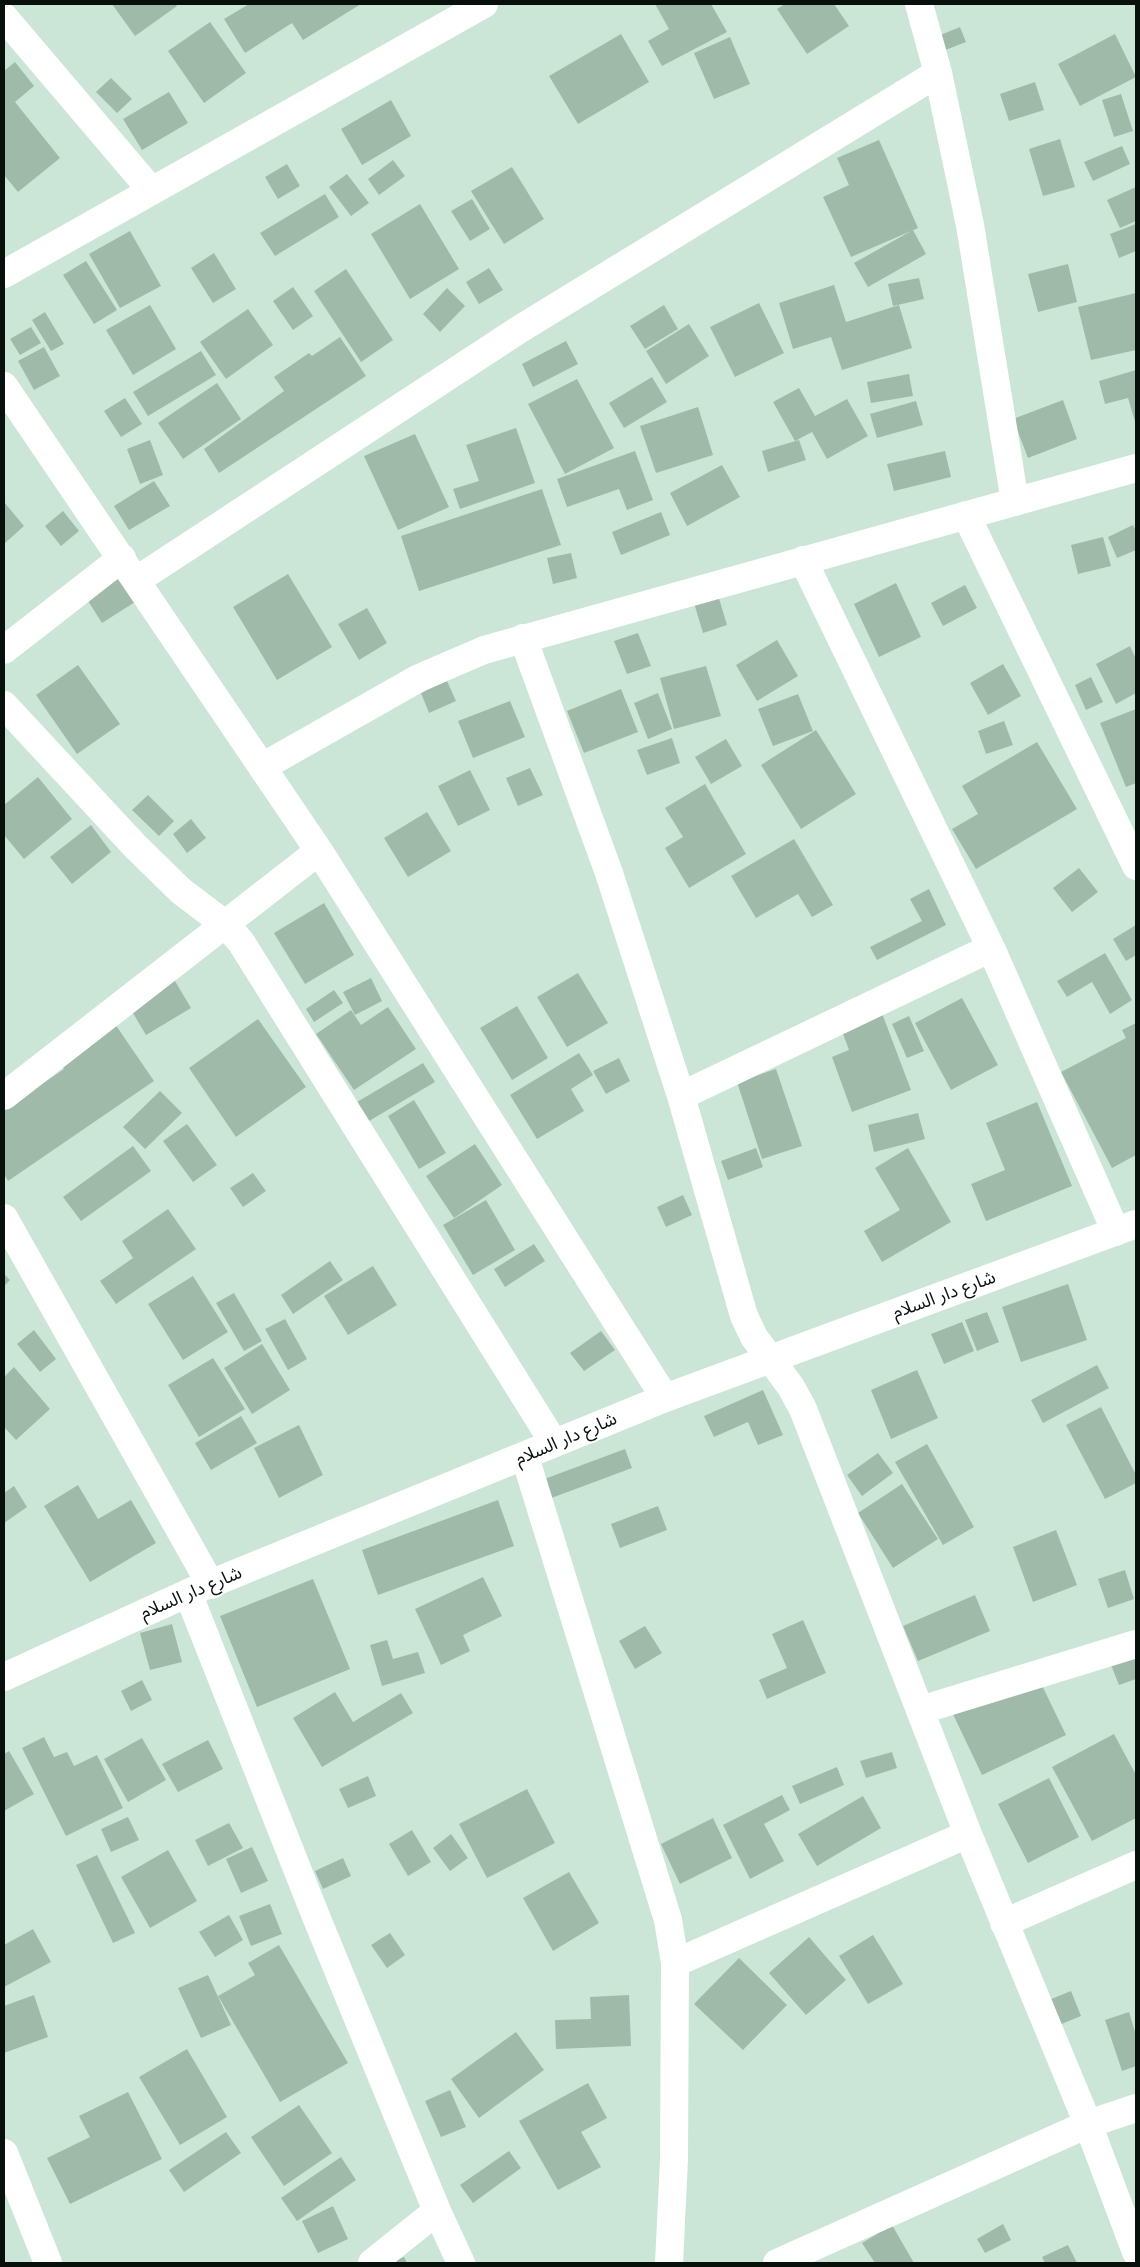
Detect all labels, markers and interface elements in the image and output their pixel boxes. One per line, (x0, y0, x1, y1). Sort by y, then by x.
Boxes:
street label: شارع دار السلام (889, 1266, 999, 1324)
street label: شارع دار السلام (512, 1408, 620, 1470)
street label: شارع دار السلام (137, 1562, 245, 1624)

